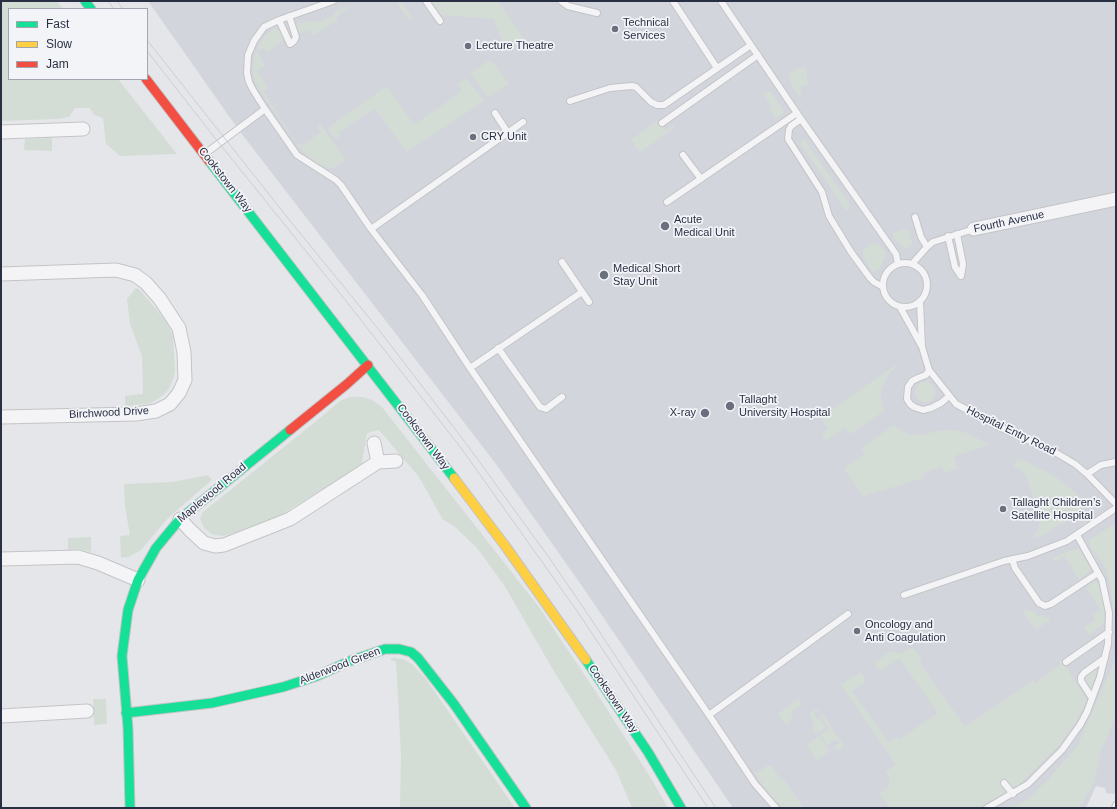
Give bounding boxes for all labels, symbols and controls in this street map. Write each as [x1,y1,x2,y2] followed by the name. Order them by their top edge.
[8,8,148,80] legend
[623,16,669,42] place label: Technical Services
[46,17,69,31] text: Fast
[610,24,620,34] marker: Technical Services
[46,37,72,51] text: Slow
[476,39,554,53] place label: Lecture Theatre
[463,41,473,51] marker: Lecture Theatre
[46,57,69,71] text: Jam
[481,130,527,144] place label: CRY Unit
[468,132,478,142] marker: CRY Unit
[195,145,255,215] street label: Cookstown Way
[972,208,1046,236] street label: Fourth Avenue
[674,213,735,239] place label: Acute Medical Unit
[659,220,671,232] marker: Acute Medical Unit
[613,262,680,288] place label: Medical Short Stay Unit
[598,269,610,281] marker: Medical Short Stay Unit
[739,393,830,419] place label: Tallaght University Hospital
[724,400,736,412] marker: Tallaght University Hospital
[394,401,452,473] street label: Cookstown Way
[69,404,149,422] street label: Birchwood Drive
[964,404,1058,458] street label: Hospital Entry Road
[670,406,696,420] place label: X-ray
[699,407,711,419] marker: X-ray
[175,460,249,526] street label: Maplewood Road
[1011,496,1101,522] place label: Tallaght Children’s Satellite Hospital
[998,504,1008,514] marker: Tallaght Children’s Satellite Hospital
[865,618,946,644] place label: Oncology and Anti Coagulation
[852,626,862,636] marker: Oncology and Anti Coagulation
[298,644,382,688] street label: Alderwood Green
[585,663,641,735] street label: Cookstown Way

